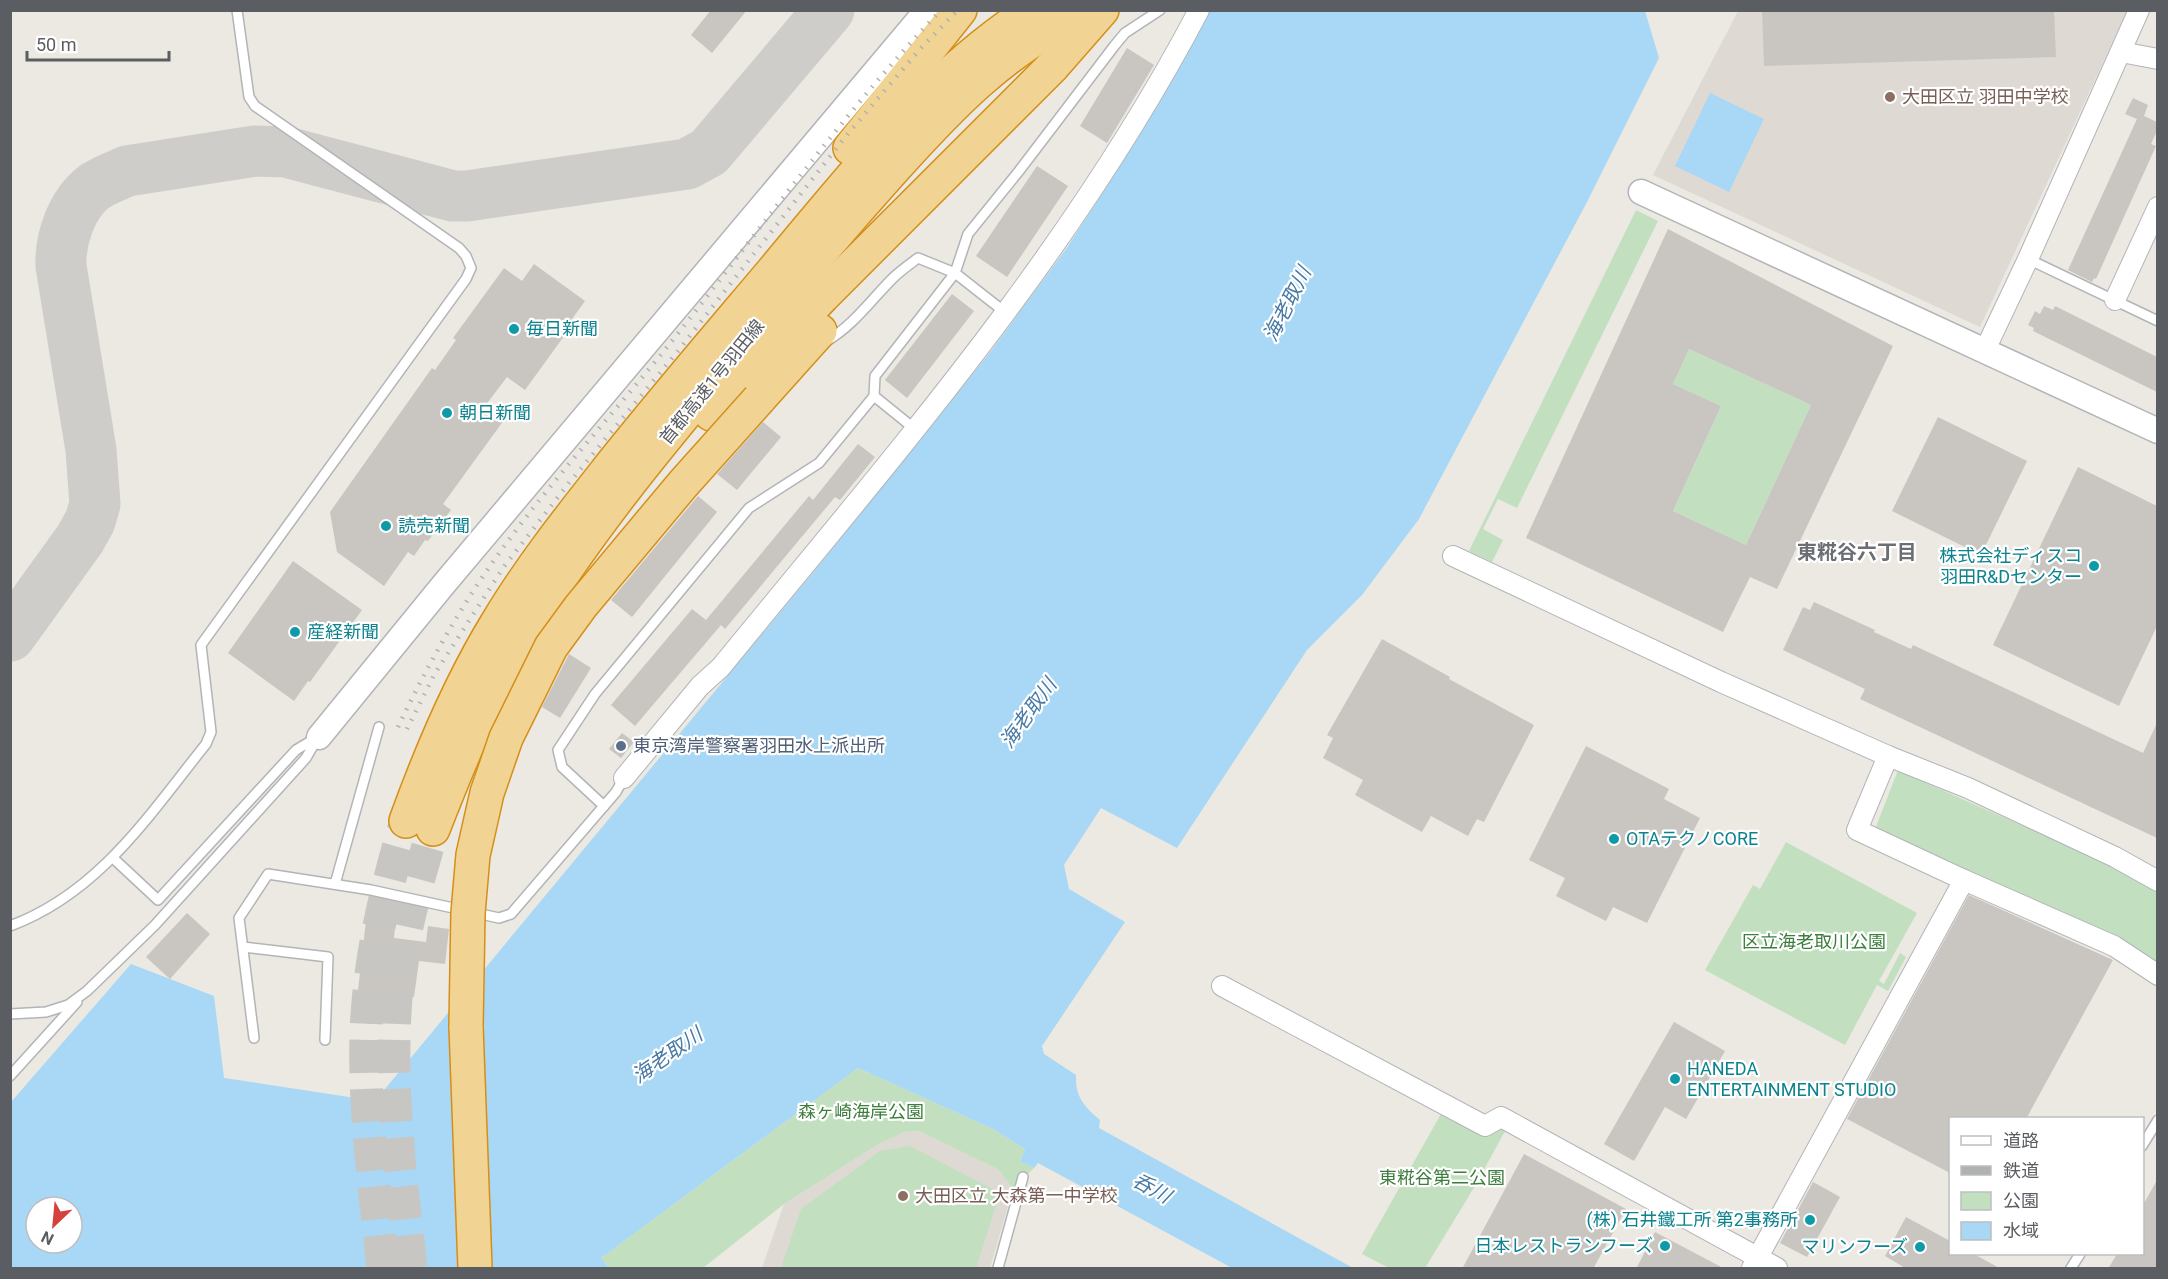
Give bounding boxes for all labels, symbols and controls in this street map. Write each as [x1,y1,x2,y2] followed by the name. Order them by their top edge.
[27,24,170,62] scale bar
[36,34,76,55] text: 50 m
[1902,86,2068,107] place label: 大田区立 羽田中学校
[1883,90,1897,104] marker: 大田区立 羽田中学校
[1258,261,1317,345] water label: 海老取川
[655,315,768,448] street label: 首都高速1号羽田線
[526,318,598,339] place label: 毎日新聞
[507,322,521,336] marker: 毎日新聞
[459,402,531,423] place label: 朝日新聞
[440,406,454,420] marker: 朝日新聞
[398,515,470,536] place label: 読売新聞
[379,519,393,533] marker: 読売新聞
[1797,540,1917,564] district label: 東糀谷六丁目
[1939,545,2082,587] place label: 株式会社ディスコ 羽田R&Dセンター
[2087,559,2101,573] marker: 株式会社ディスコ 羽田R&Dセンター
[307,621,379,642] place label: 産経新聞
[288,625,302,639] marker: 産経新聞
[995,672,1062,752] water label: 海老取川
[633,735,885,756] place label: 東京湾岸警察署羽田水上派出所
[614,739,628,753] marker: 東京湾岸警察署羽田水上派出所
[1626,828,1758,849] place label: OTAテクノCORE
[1607,832,1621,846] marker: OTAテクノCORE
[1742,931,1886,952] park label: 区立海老取川公園
[627,1021,708,1088] water label: 海老取川
[1687,1058,1896,1100] place label: HANEDA ENTERTAINMENT STUDIO
[1668,1072,1682,1086] marker: HANEDA ENTERTAINMENT STUDIO
[798,1101,924,1122] park label: 森ヶ崎海岸公園
[1949,1117,2144,1255] legend
[2003,1130,2039,1151] text: 道路
[2003,1160,2039,1181] text: 鉄道
[1379,1167,1505,1188] park label: 東糀谷第二公園
[1129,1168,1177,1209] water label: 呑川
[915,1185,1117,1206] place label: 大田区立 大森第一中学校
[896,1189,910,1203] marker: 大田区立 大森第一中学校
[2003,1190,2039,1211] text: 公園
[24,1195,84,1255] north arrow
[1587,1209,1798,1231] place label: (株) 石井鐵工所 第2事務所
[1803,1213,1817,1227] marker: (株) 石井鐵工所 第2事務所
[2003,1220,2039,1241] text: 水域
[38,1227,57,1249] text: N
[1474,1235,1653,1256] place label: 日本レストランフーズ
[1801,1236,1908,1257] place label: マリンフーズ
[1658,1239,1672,1253] marker: 日本レストランフーズ
[1913,1240,1927,1254] marker: マリンフーズ

